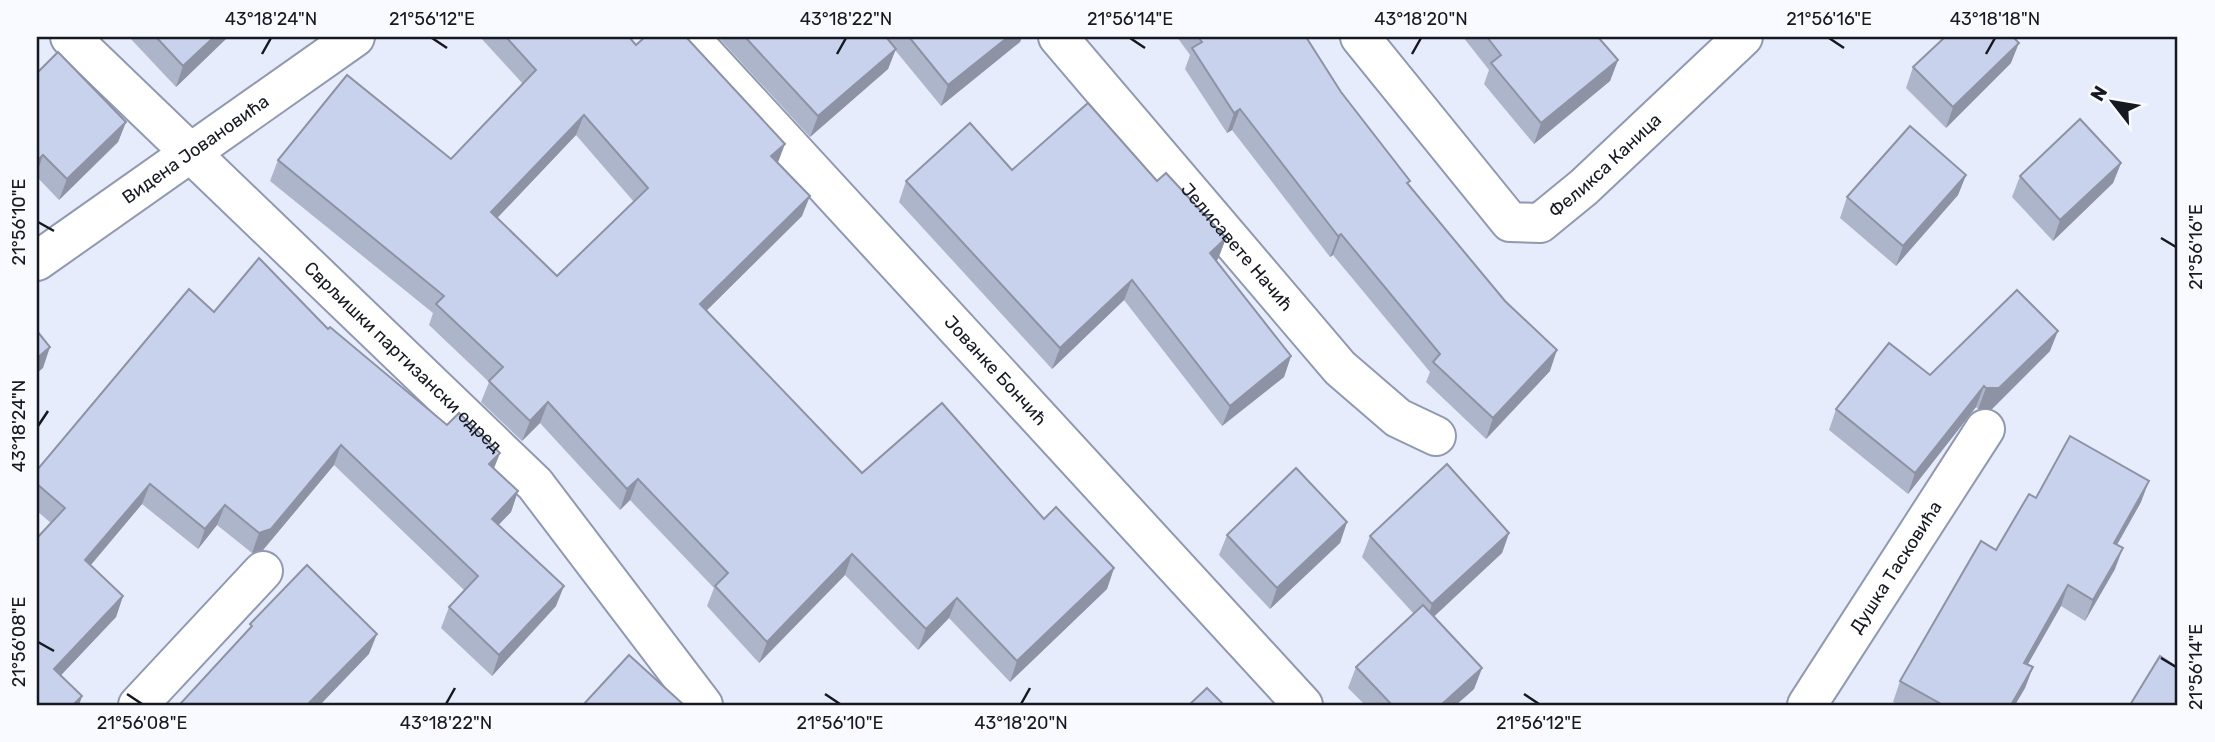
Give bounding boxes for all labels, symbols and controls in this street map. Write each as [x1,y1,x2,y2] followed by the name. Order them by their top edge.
[225,8,317,30] text: 43°18'24"N
[389,8,475,30] text: 21°56'12"E
[800,8,892,30] text: 43°18'22"N
[1087,8,1173,30] text: 21°56'14"E
[1374,8,1468,30] text: 43°18'20"N
[1786,8,1872,30] text: 21°56'16"E
[1950,8,2040,30] text: 43°18'18"N
[2078,66,2148,136] north arrow
[2085,82,2112,105] text: N
[118,90,273,209] street label: Видена Јовановића
[1544,109,1666,222] street label: Феликса Каница
[8,179,30,265] text: 21°56'10"E
[1176,179,1298,316] street label: Јелисавете Начић
[2185,204,2207,290] text: 21°56'16"E
[299,257,507,458] street label: Сврљишки партизански одред
[940,311,1051,430] street label: Јованке Бончић
[8,380,30,472] text: 43°18'24"N
[1845,497,1947,637] street label: Душка Тасковића
[8,597,30,687] text: 21°56'08"E
[2185,624,2207,710] text: 21°56'14"E
[97,712,187,734] text: 21°56'08"E
[400,712,492,734] text: 43°18'22"N
[797,712,883,734] text: 21°56'10"E
[974,712,1068,734] text: 43°18'20"N
[1496,712,1582,734] text: 21°56'12"E

